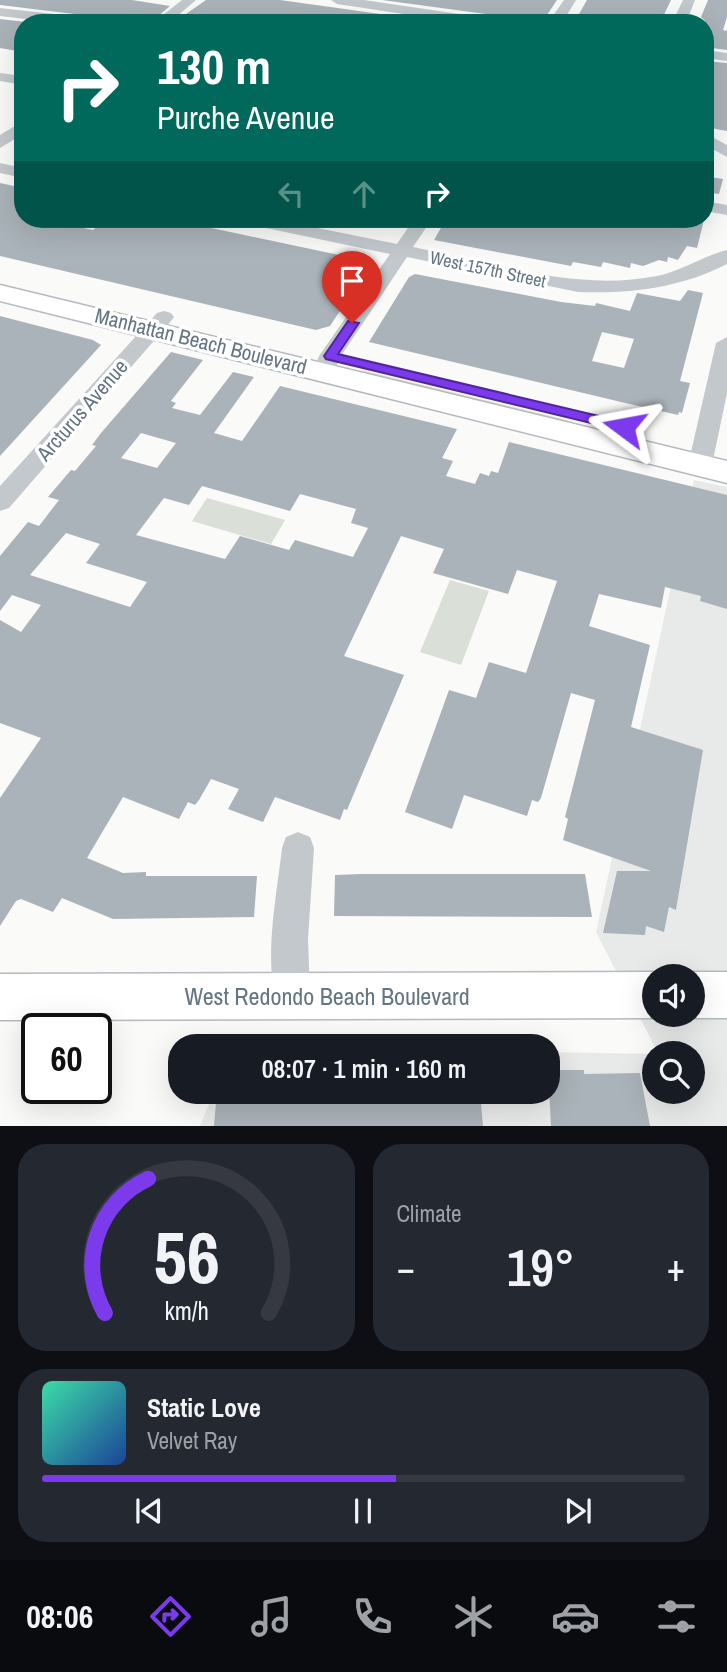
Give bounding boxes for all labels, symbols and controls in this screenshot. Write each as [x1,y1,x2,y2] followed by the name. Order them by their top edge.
[157,33,271,99] text: 130 m
[42,42,133,133] icon: right
[157,96,335,139] text: Purche Avenue
[272,175,310,213] icon: left
[345,175,383,213] icon: ahead
[418,175,456,213] icon: right
[428,245,548,293] street label: West 157th Street
[322,251,382,323] pin
[333,262,371,300] icon: arrive
[92,301,310,381] street label: Manhattan Beach Boulevard
[29,353,134,468] street label: Arcturus Avenue
[587,390,661,464] position arrow
[642,964,705,1104] map controls
[642,964,705,1027] button: sound
[184,980,470,1012] street label: West Redondo Beach Boulevard
[21,1013,112,1104] speed limit sign: 60
[642,1041,705,1104] button: search
[262,1051,466,1086] text: 08:07 · 1 min · 160 m
[397,1198,461,1229] text: Climate
[153,1209,219,1307] text: 56
[507,1232,575,1302] text: 19°
[397,1242,415,1293] text: −
[667,1242,685,1293] text: +
[164,1294,208,1328] text: km/h
[147,1390,261,1425] text: Static Love
[147,1425,237,1456] text: Velvet Ray
[130,1492,168,1530] icon: previous
[344,1492,382,1530] icon: pause
[559,1492,597,1530] icon: next
[146,1592,195,1641] icon: directions
[247,1592,296,1641] icon: music
[348,1592,397,1641] icon: phone
[449,1592,498,1641] icon: climate
[551,1592,600,1641] icon: car
[652,1592,701,1641] icon: filters
[26,1595,93,1638] text: 08:06

